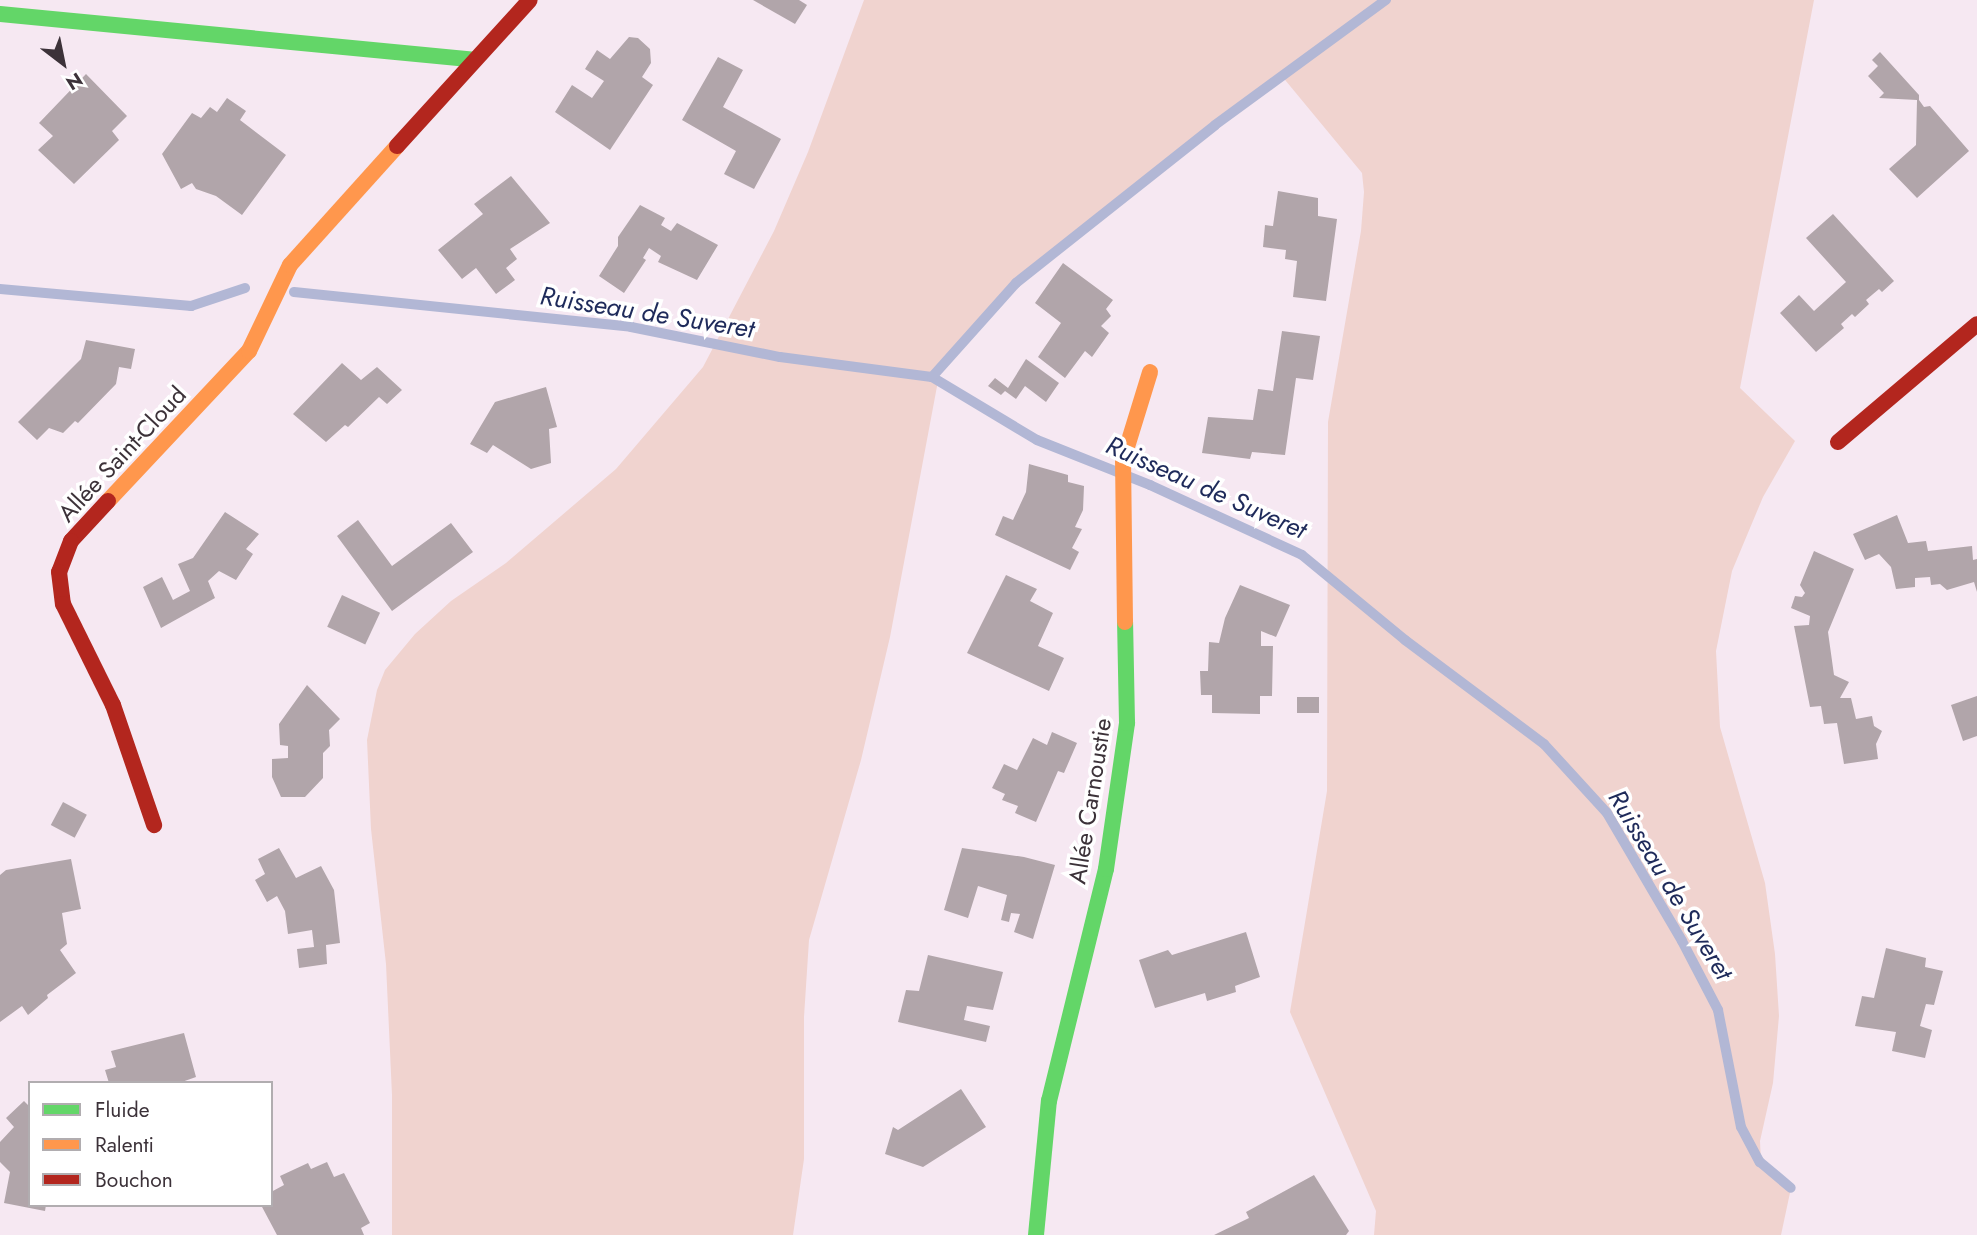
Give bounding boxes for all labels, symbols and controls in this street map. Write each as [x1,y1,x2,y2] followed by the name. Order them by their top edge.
[28,28,98,98] north arrow
[61,66,88,97] text: N
[538,281,756,345] water label: Ruisseau de Suveret
[52,380,192,528] street label: Allée Saint-Cloud
[1101,430,1311,546] water label: Ruisseau de Suveret
[1063,716,1117,886] street label: Allée Carnoustie
[1601,784,1739,986] water label: Ruisseau de Suveret
[28,1081,273,1207] legend
[95,1095,150,1125] text: Fluide
[95,1130,154,1160] text: Ralenti
[95,1165,173,1195] text: Bouchon

